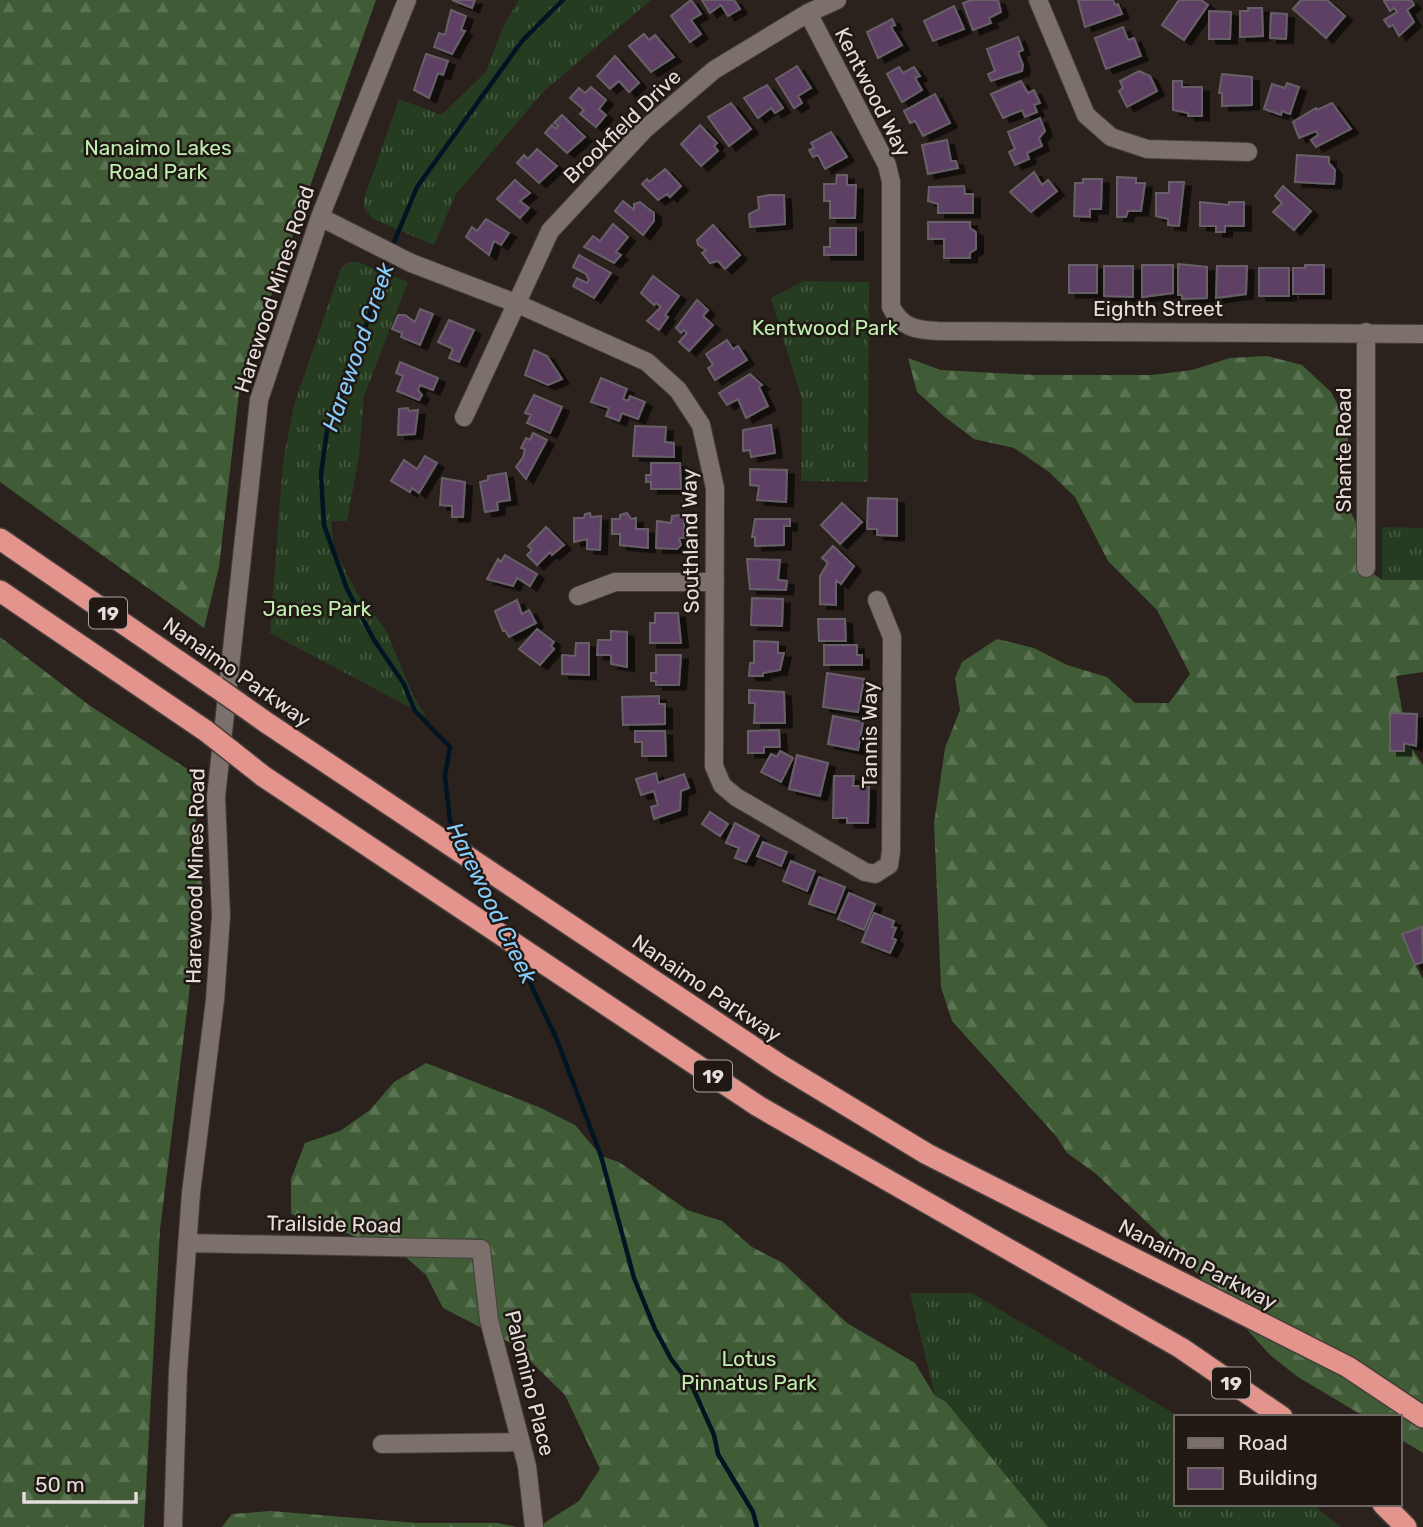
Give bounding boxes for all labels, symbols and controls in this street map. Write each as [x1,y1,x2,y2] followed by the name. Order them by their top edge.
[830,23,917,161] street label: Kentwood Way
[558,64,686,188] street label: Brookfield Drive
[84,135,232,184] park label: Nanaimo Lakes Road Park
[229,182,319,396] street label: Harewood Mines Road
[316,258,400,435] water label: Harewood Creek
[1093,296,1223,321] street label: Eighth Street
[752,315,898,340] park label: Kentwood Park
[1331,388,1356,512] street label: Shante Road
[676,468,704,614] street label: Southland Way
[263,596,372,621] park label: Janes Park
[89,598,127,628] road number: 19
[158,612,316,733] street label: Nanaimo Parkway
[857,681,882,789] street label: Tannis Way
[181,768,209,984] street label: Harewood Mines Road
[441,818,544,989] water label: Harewood Creek
[628,929,787,1047] street label: Nanaimo Parkway
[694,1060,732,1092] road number: 19
[266,1210,402,1238] street label: Trailside Road
[1115,1213,1282,1315] street label: Nanaimo Parkway
[500,1308,560,1458] street label: Palomino Place
[681,1346,817,1395] park label: Lotus Pinnatus Park
[1212,1368,1250,1399] road number: 19
[1174,1415,1402,1506] legend
[1238,1430,1288,1455] text: Road
[24,1460,136,1504] scale bar
[1238,1465,1318,1490] text: Building
[35,1472,85,1497] text: 50 m

